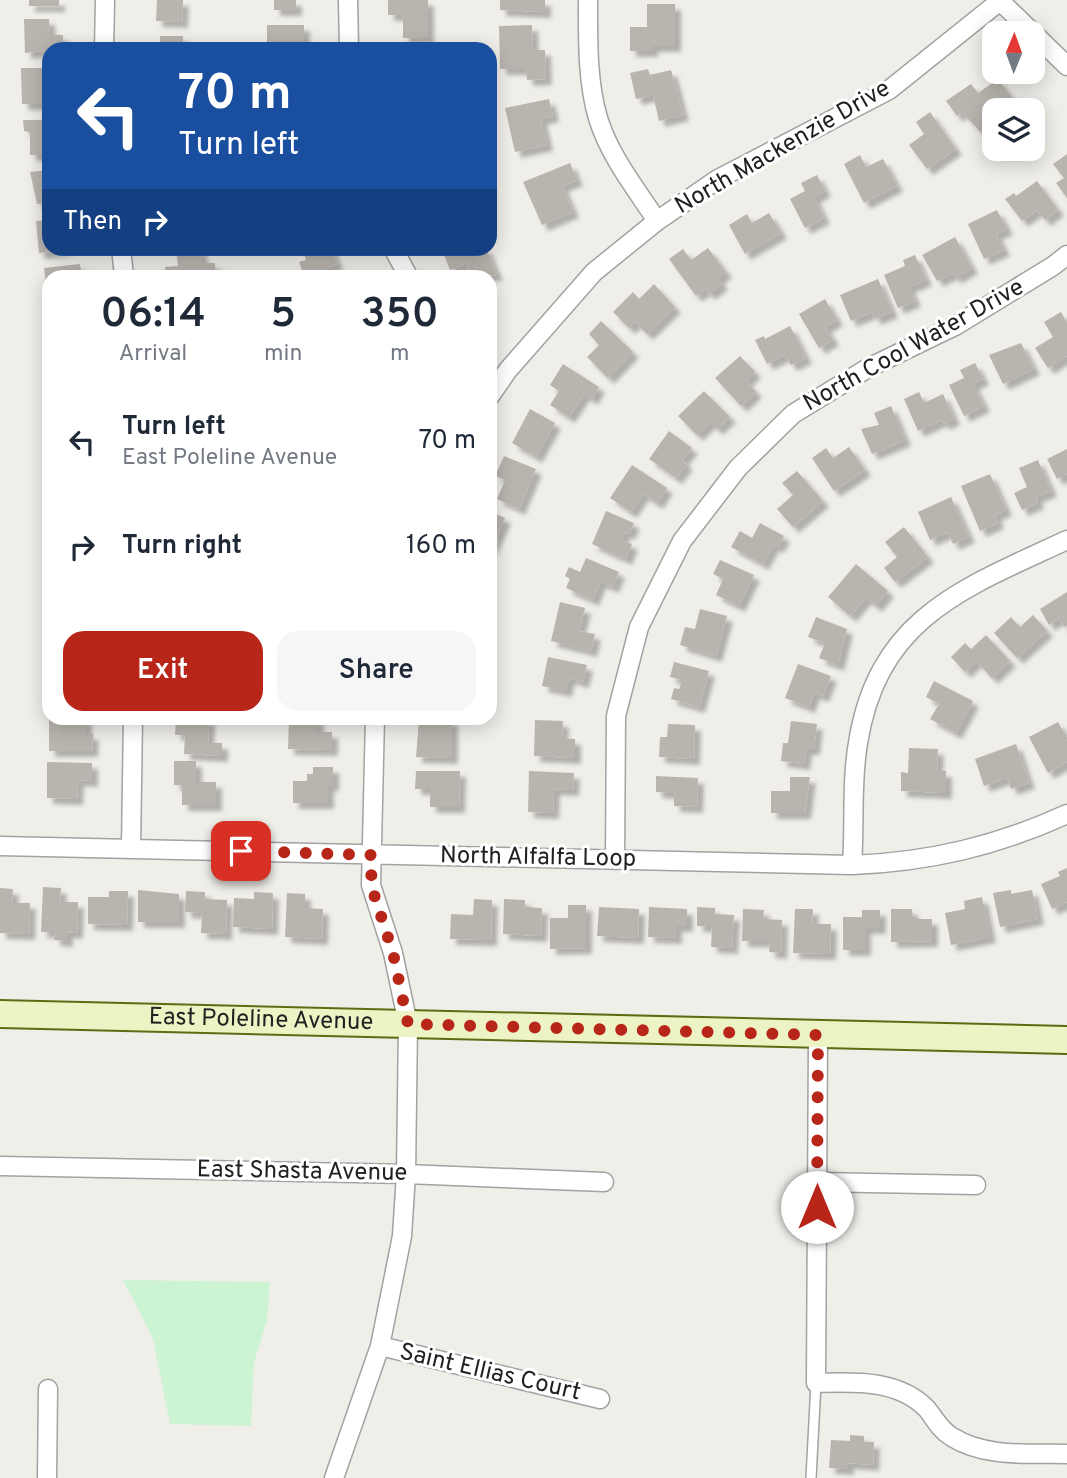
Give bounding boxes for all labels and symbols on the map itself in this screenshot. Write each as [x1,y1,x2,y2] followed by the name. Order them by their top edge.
[982,21,1045,84] north arrow
[670,74,896,222] street label: North Mackenzie Drive
[798,273,1030,419] street label: North Cool Water Drive
[211,821,271,881] pin
[440,841,636,875] street label: North Alfalfa Loop
[148,1003,374,1038] street label: East Poleline Avenue
[196,1155,408,1189] street label: East Shasta Avenue
[780,1170,854,1244] position arrow
[396,1338,584,1408] street label: Saint Ellias Court

